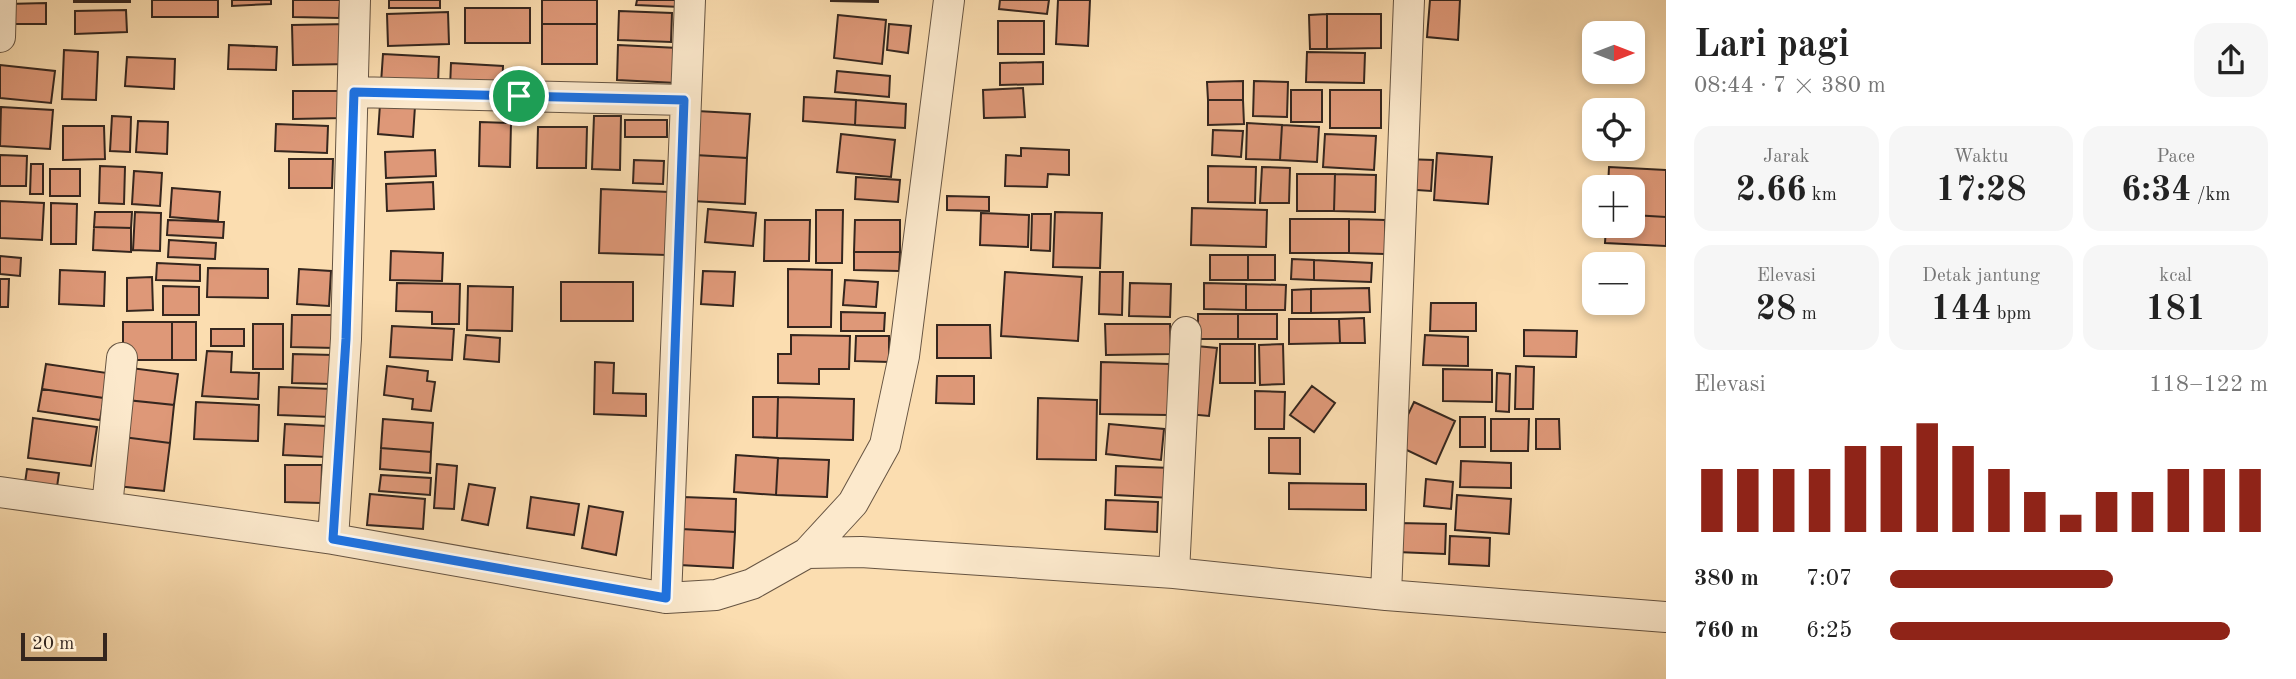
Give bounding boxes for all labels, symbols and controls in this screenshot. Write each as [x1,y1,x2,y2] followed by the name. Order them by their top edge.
[1582,21,1645,84] north arrow
[1582,21,1645,315] map controls
[2194,23,2268,97] button: share
[1694,27,1849,65] text: Lari pagi
[489,66,549,126] pin
[1694,74,1886,97] text: 08:44 · 7 × 380 m
[500,77,538,115] icon: arrive
[1582,98,1645,161] button: locate
[1763,148,1810,167] text: Jarak
[1954,148,2008,167] text: Waktu
[2156,148,2195,167] text: Pace
[1736,173,1807,208] text: 2.66
[1935,173,2027,208] text: 17:28
[2121,173,2192,208] text: 6:34
[1582,175,1645,238] button: +
[1807,186,1837,205] text: km
[2192,186,2230,205] text: /km
[1582,252,1645,315] button: −
[1757,267,1816,286] text: Elevasi
[1922,267,2040,286] text: Detak jantung
[2159,267,2192,286] text: kcal
[1756,292,1796,327] text: 28
[1931,292,1991,327] text: 144
[2145,292,2206,327] text: 181
[1796,305,1817,324] text: m
[1991,305,2031,324] text: bpm
[1694,373,1766,396] text: Elevasi
[2149,373,2268,396] text: 118–122 m
[1694,567,1759,590] text: 380 m
[1806,567,1852,590] text: 7:07
[1694,619,1759,642] text: 760 m
[1806,619,1852,642] text: 6:25
[21,630,107,662] scale bar
[32,635,74,654] text: 20 m

